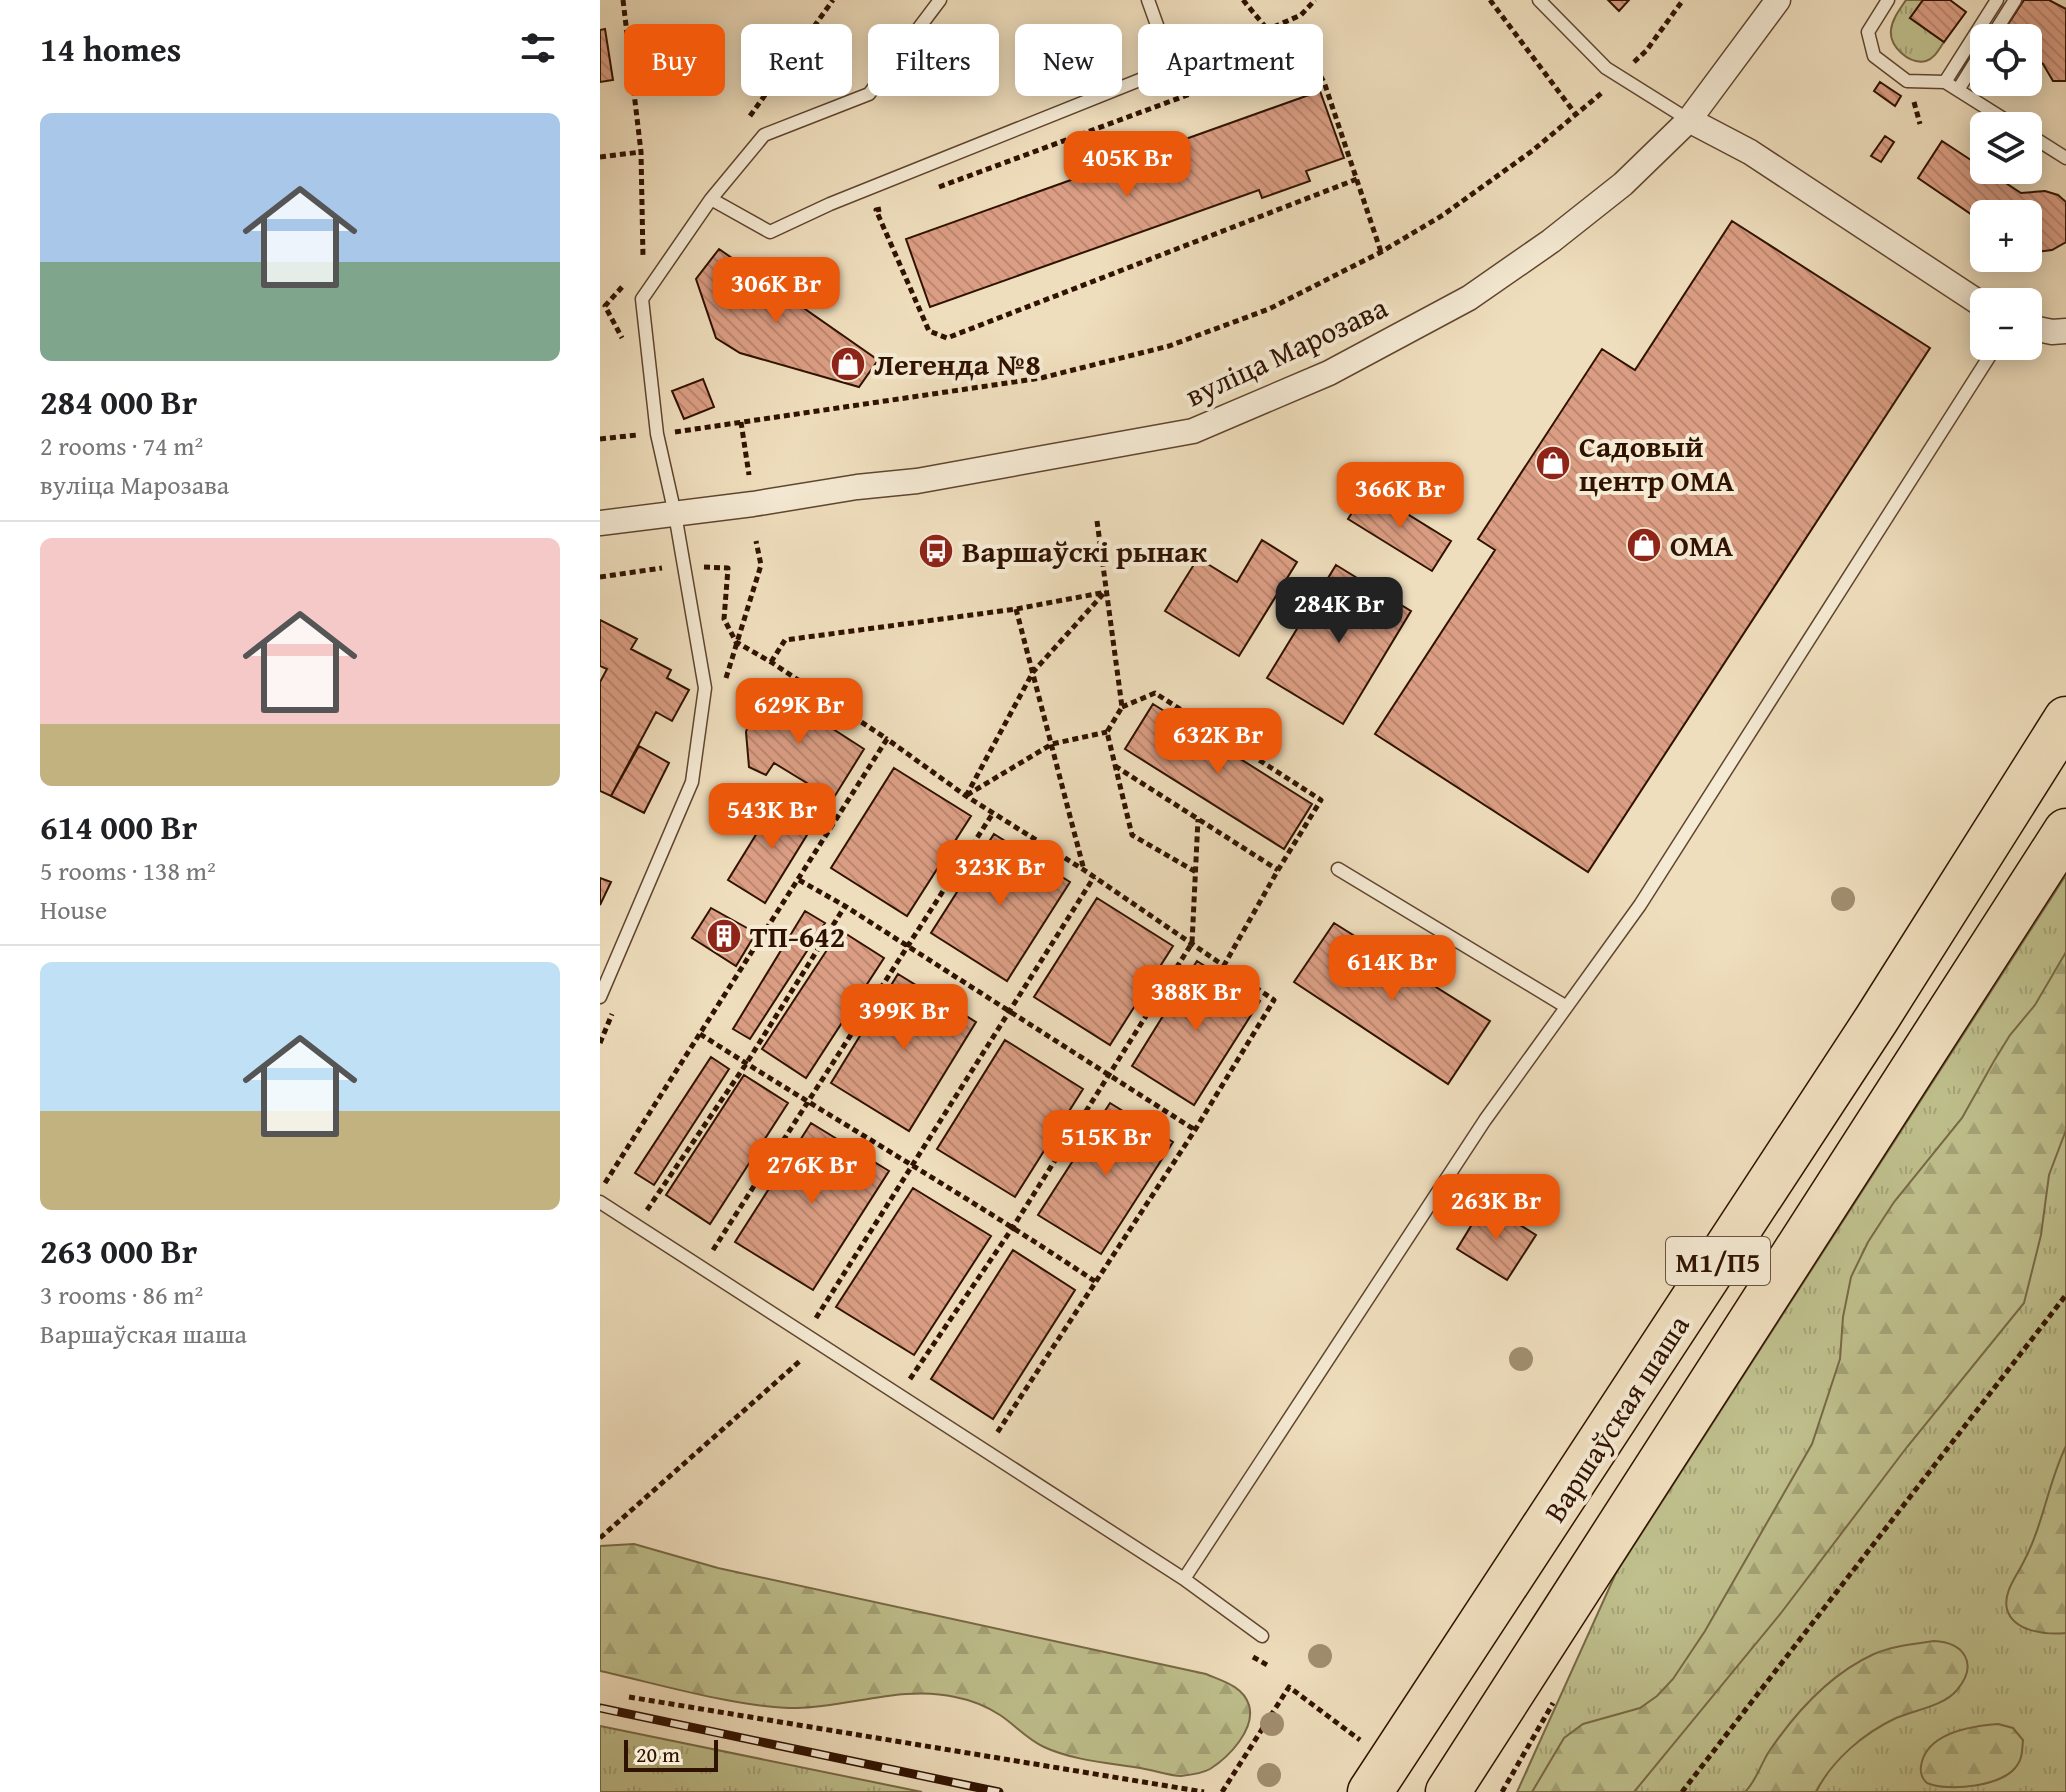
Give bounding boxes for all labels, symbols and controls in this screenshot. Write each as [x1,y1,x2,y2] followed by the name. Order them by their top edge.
[40,24,181,73] text: 14 homes
[624,24,725,96] chip: Buy
[741,24,852,96] chip: Rent
[868,24,999,96] chip: Filters
[1015,24,1122,96] chip: New
[1138,24,1323,96] chip: Apartment
[1970,24,2042,360] map controls
[1970,24,2042,96] button: locate
[516,26,560,70] icon: filters
[1970,112,2042,184] button: layers
[1053,131,1201,199] pin: 405K Br
[1082,137,1172,176] text: 405K Br
[228,165,372,309] icon: home
[1970,200,2042,272] button: +
[702,257,850,325] pin: 306K Br
[731,263,821,302] text: 306K Br
[1178,285,1395,417] street label: вуліца Марозава
[1970,288,2042,360] button: −
[874,342,1041,386] place label: Легенда №8
[829,345,867,383] shop icon: Легенда №8
[40,377,197,426] text: 284 000 Br
[1579,424,1734,502] place label: Садовый центр ОМА
[40,426,203,465] text: 2 rooms · 74 m²
[1534,444,1572,482] shop icon: Садовый центр ОМА
[1326,462,1474,530] pin: 366K Br
[40,465,229,504] text: вуліца Марозава
[1355,468,1445,507] text: 366K Br
[1670,523,1733,567] place label: ОМА
[1625,526,1663,564] shop icon: ОМА
[962,529,1208,573] place label: Варшаўскі рынак
[917,532,955,570] bus stop icon: Варшаўскі рынак
[1265,577,1413,645] pin: 284K Br
[1294,583,1384,622] text: 284K Br
[228,590,372,734] icon: home
[725,678,873,746] pin: 629K Br
[754,684,844,723] text: 629K Br
[1144,708,1292,776] pin: 632K Br
[1173,714,1263,753] text: 632K Br
[698,783,846,851] pin: 543K Br
[727,789,817,828] text: 543K Br
[40,802,197,851] text: 614 000 Br
[926,840,1074,908] pin: 323K Br
[955,846,1045,885] text: 323K Br
[40,851,216,890] text: 5 rooms · 138 m²
[40,890,107,929] text: House
[750,914,845,958] place label: ТП-642
[705,917,743,955] building icon: ТП-642
[1318,935,1466,1003] pin: 614K Br
[1347,941,1437,980] text: 614K Br
[1122,965,1270,1033] pin: 388K Br
[1151,971,1241,1010] text: 388K Br
[830,984,978,1052] pin: 399K Br
[859,990,949,1029] text: 399K Br
[228,1014,372,1158] icon: home
[1032,1110,1180,1178] pin: 515K Br
[1061,1116,1151,1155] text: 515K Br
[738,1138,886,1206] pin: 276K Br
[767,1144,857,1183] text: 276K Br
[1422,1174,1570,1242] pin: 263K Br
[1451,1180,1541,1219] text: 263K Br
[40,1226,197,1275] text: 263 000 Br
[1666,1237,1770,1285] road number: М1/П5
[40,1275,203,1314] text: 3 rooms · 86 m²
[1533,1305,1700,1530] street label: Варшаўская шаша
[40,1314,247,1353] text: Варшаўская шаша
[624,1736,718,1772] scale bar
[636,1738,680,1770] text: 20 m

